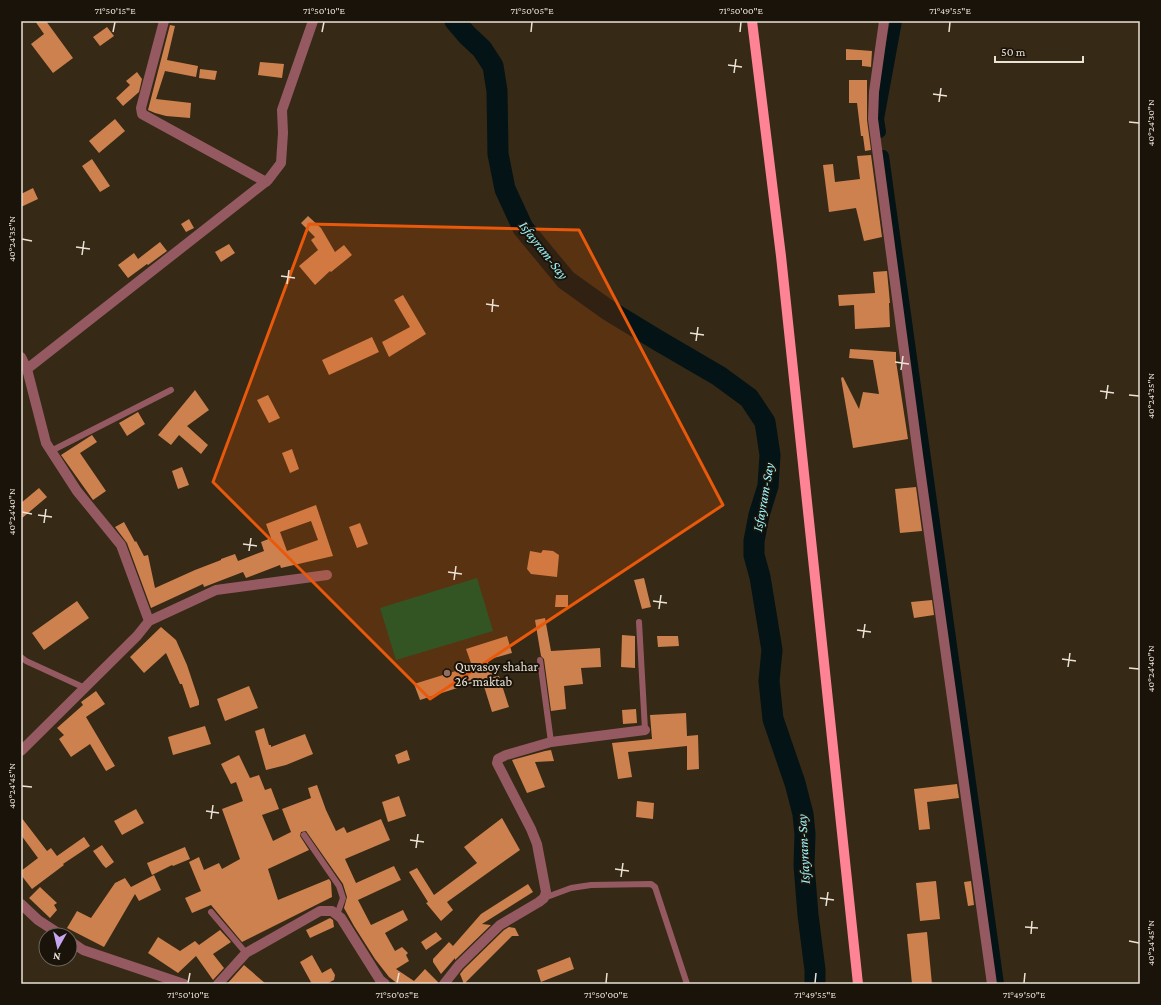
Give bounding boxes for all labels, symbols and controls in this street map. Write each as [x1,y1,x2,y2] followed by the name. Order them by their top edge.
[94,5,136,16] text: 71°50'15"E
[303,5,346,16] text: 71°50'10"E
[510,5,554,16] text: 71°50'05"E
[719,5,764,16] text: 71°50'00"E
[929,5,971,16] text: 71°49'55"E
[995,38,1083,64] scale bar
[1001,45,1026,59] text: 50 m
[1145,99,1156,146] text: 40°24'30"N
[6,216,17,262] text: 40°24'35"N
[516,217,572,283] water label: Isfayram-Say
[1145,373,1156,419] text: 40°24'35"N
[749,461,777,533] water label: Isfayram-Say
[6,488,17,536] text: 40°24'40"N
[1145,645,1156,693] text: 40°24'40"N
[455,659,539,689] place label: Quvasoy shahar 26-maktab
[442,668,452,678] marker: Quvasoy shahar 26-maktab
[6,763,17,809] text: 40°24'45"N
[793,813,813,884] water label: Isfayram-Say
[1145,920,1156,966] text: 40°24'45"N
[38,927,78,967] north arrow
[52,950,61,963] text: N
[167,989,210,1000] text: 71°50'10"E
[375,989,419,1000] text: 71°50'05"E
[584,989,629,1000] text: 71°50'00"E
[794,989,836,1000] text: 71°49'55"E
[1003,989,1046,1000] text: 71°49'50"E

